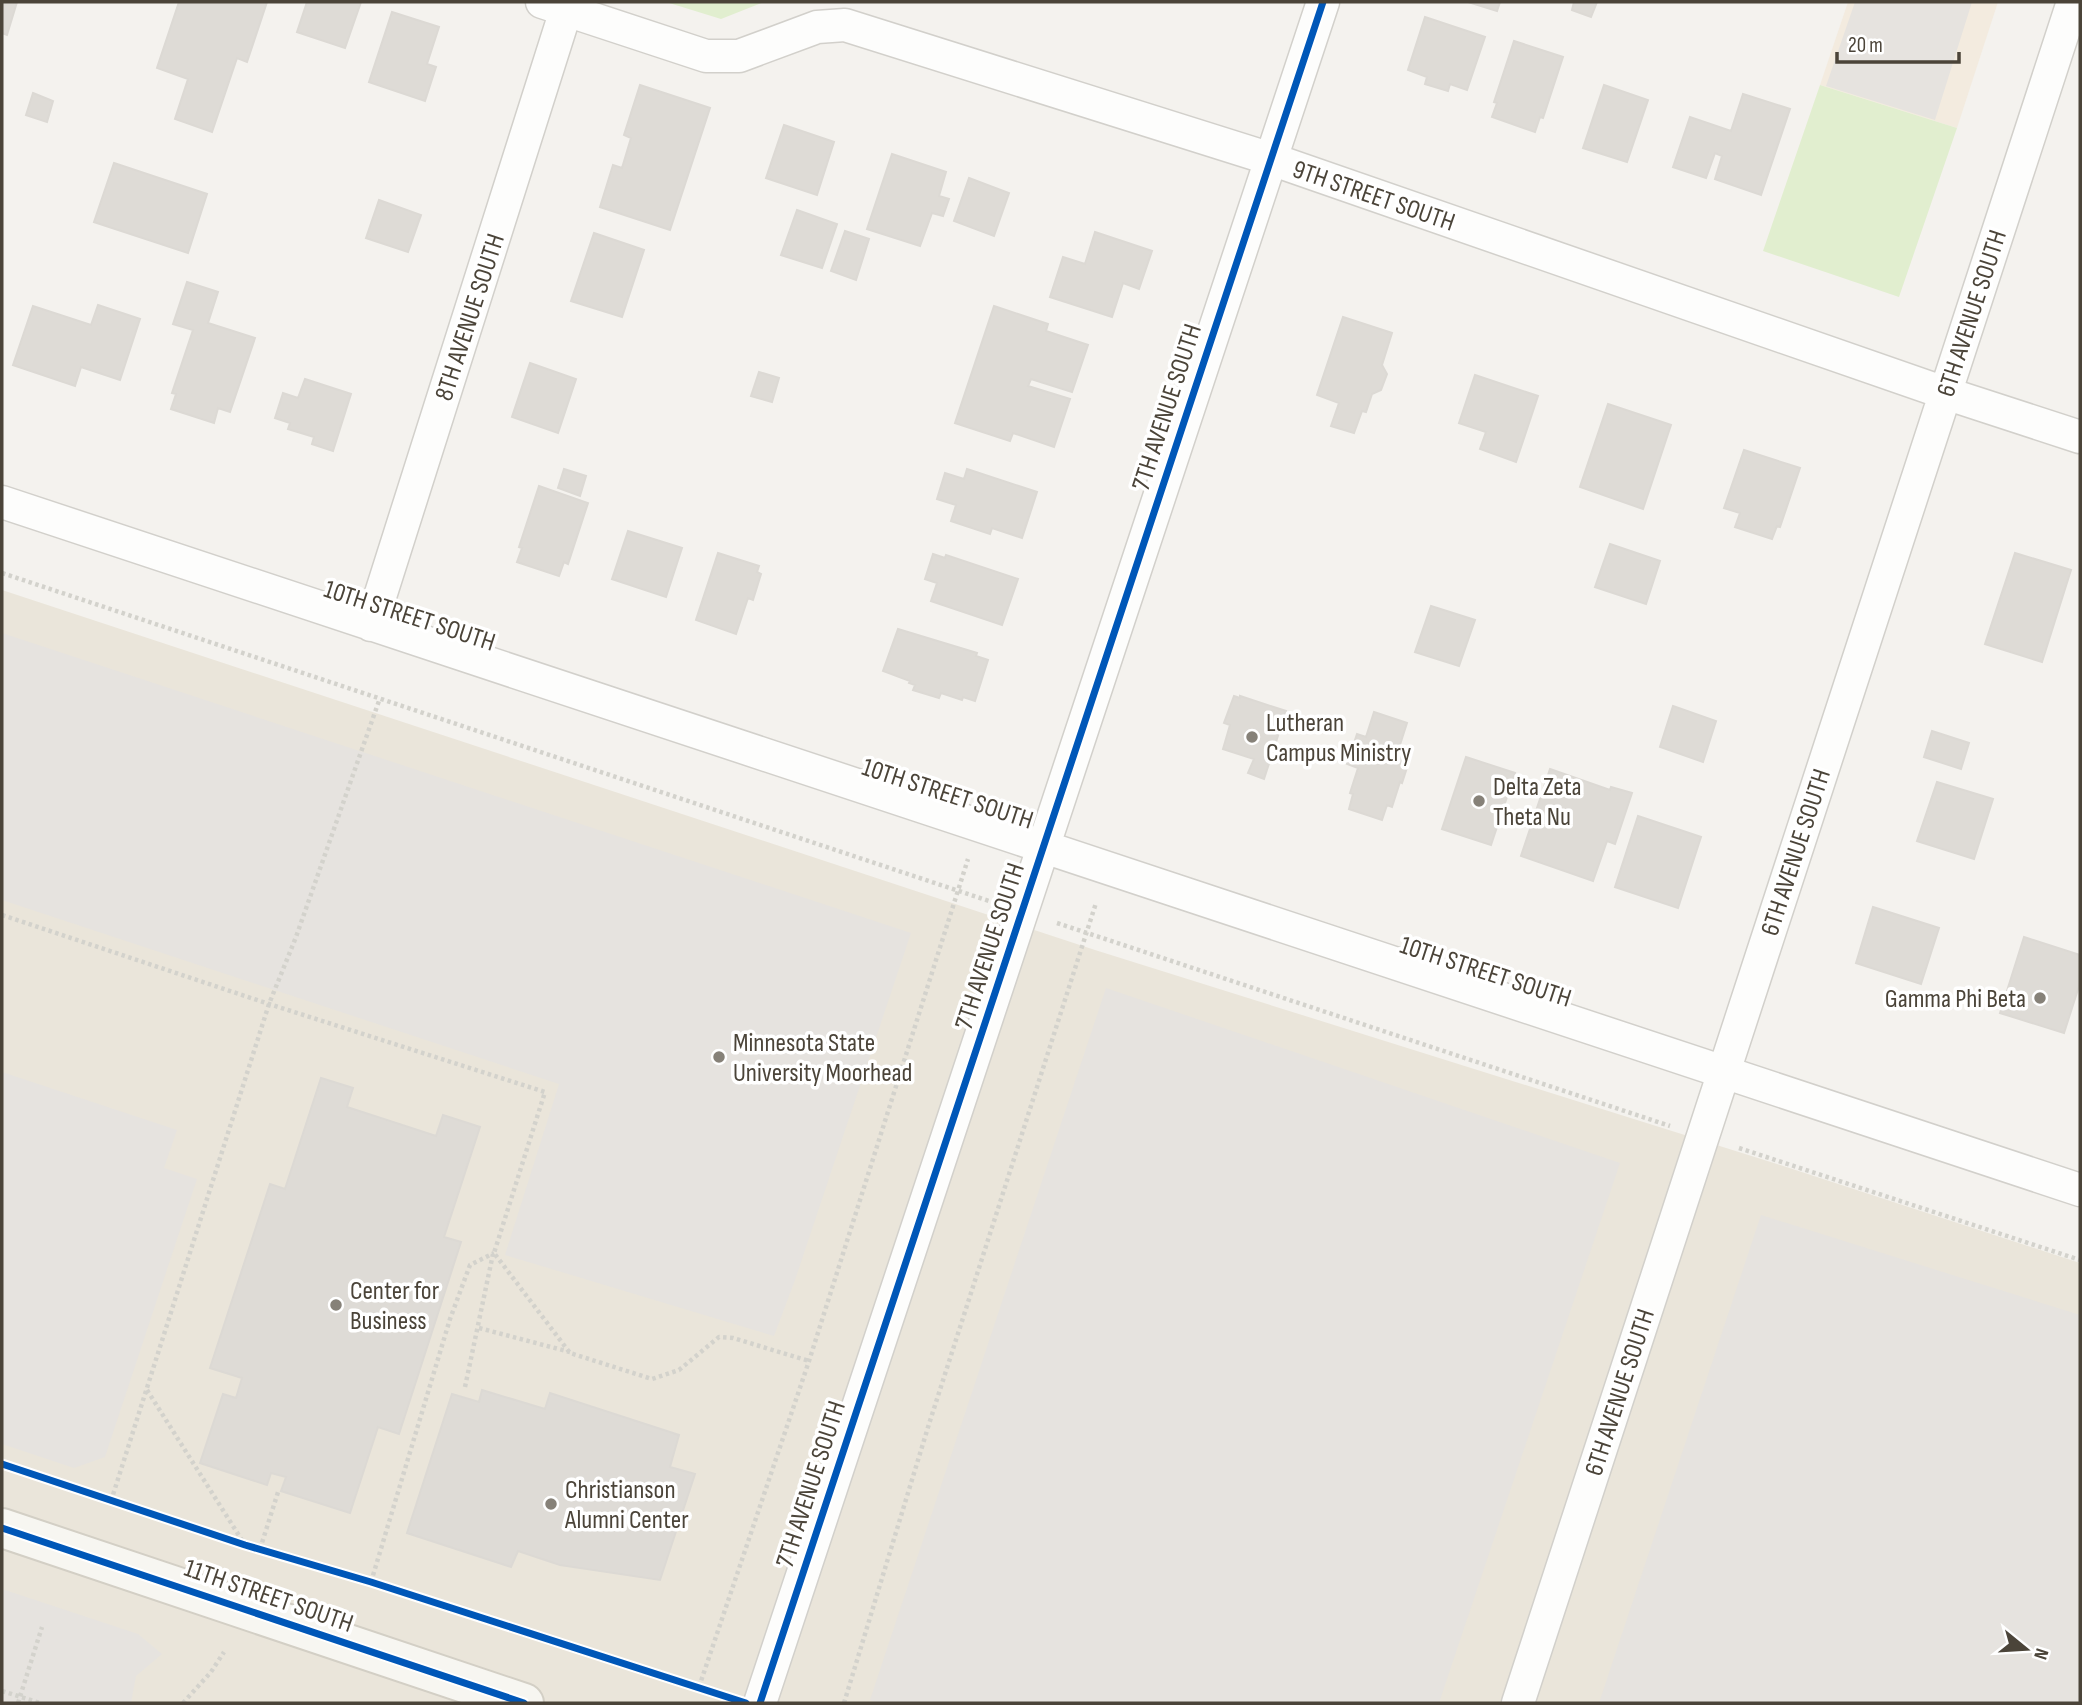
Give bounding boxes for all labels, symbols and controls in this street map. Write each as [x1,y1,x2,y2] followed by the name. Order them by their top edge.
[1837,21,1960,65] scale bar
[1848,33,1883,58] text: 20 m
[1288,154,1459,239] street label: 9TH STREET SOUTH
[1931,226,2014,401] street label: 6TH AVENUE SOUTH
[429,230,512,405] street label: 8TH AVENUE SOUTH
[1126,320,1209,495] street label: 7TH AVENUE SOUTH
[320,574,499,659] street label: 10TH STREET SOUTH
[1266,708,1411,769] place label: Lutheran Campus Ministry
[1244,729,1260,745] marker: Lutheran Campus Ministry
[858,752,1037,837] street label: 10TH STREET SOUTH
[1755,765,1838,940] street label: 6TH AVENUE SOUTH
[1493,772,1581,833] place label: Delta Zeta Theta Nu
[1471,793,1487,809] marker: Delta Zeta Theta Nu
[949,859,1032,1034] street label: 7TH AVENUE SOUTH
[1396,930,1575,1015] street label: 10TH STREET SOUTH
[1885,984,2026,1015] place label: Gamma Phi Beta
[2032,990,2048,1006] marker: Gamma Phi Beta
[733,1028,912,1089] place label: Minnesota State University Moorhead
[711,1049,727,1065] marker: Minnesota State University Moorhead
[350,1276,440,1337] place label: Center for Business
[328,1297,344,1313] marker: Center for Business
[1579,1305,1662,1480] street label: 6TH AVENUE SOUTH
[770,1397,853,1572] street label: 7TH AVENUE SOUTH
[564,1475,689,1536] place label: Christianson Alumni Center
[543,1496,559,1512] marker: Christianson Alumni Center
[180,1553,357,1640] street label: 11TH STREET SOUTH
[1991,1614,2061,1684] north arrow
[2028,1645,2053,1662] text: N

